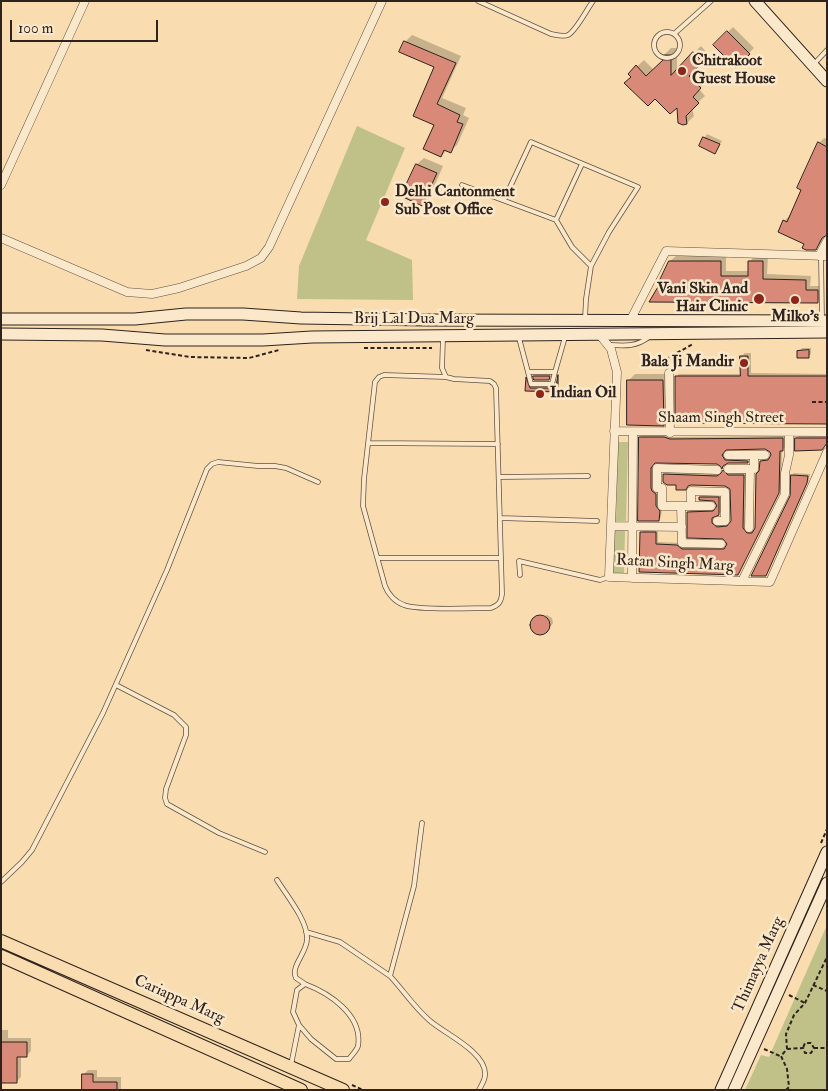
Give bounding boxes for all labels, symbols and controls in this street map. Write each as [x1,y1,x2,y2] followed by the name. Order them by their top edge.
[12,10,160,42] scale bar
[18,19,53,38] text: 100 m
[692,52,776,90] place label: Chitrakoot Guest House
[676,65,688,77] marker: Chitrakoot Guest House
[395,183,515,221] place label: Delhi Cantonment Sub Post Office
[379,196,391,208] marker: Delhi Cantonment Sub Post Office
[657,280,748,318] place label: Vani Skin And Hair Clinic
[752,292,766,306] marker: Vani Skin And Hair Clinic
[789,294,801,306] marker: Milko's
[771,308,819,328] place label: Milko's
[354,310,474,330] street label: Brij Lal Dua Marg
[641,353,734,373] place label: Bala Ji Mandir
[738,357,750,369] marker: Bala Ji Mandir
[550,384,616,404] place label: Indian Oil
[534,388,546,400] marker: Indian Oil
[658,409,784,429] street label: Shaam Singh Street
[616,551,734,577] street label: Ratan Singh Marg
[729,914,789,1016] street label: Thimayya Marg
[131,972,227,1028] street label: Cariappa Marg

